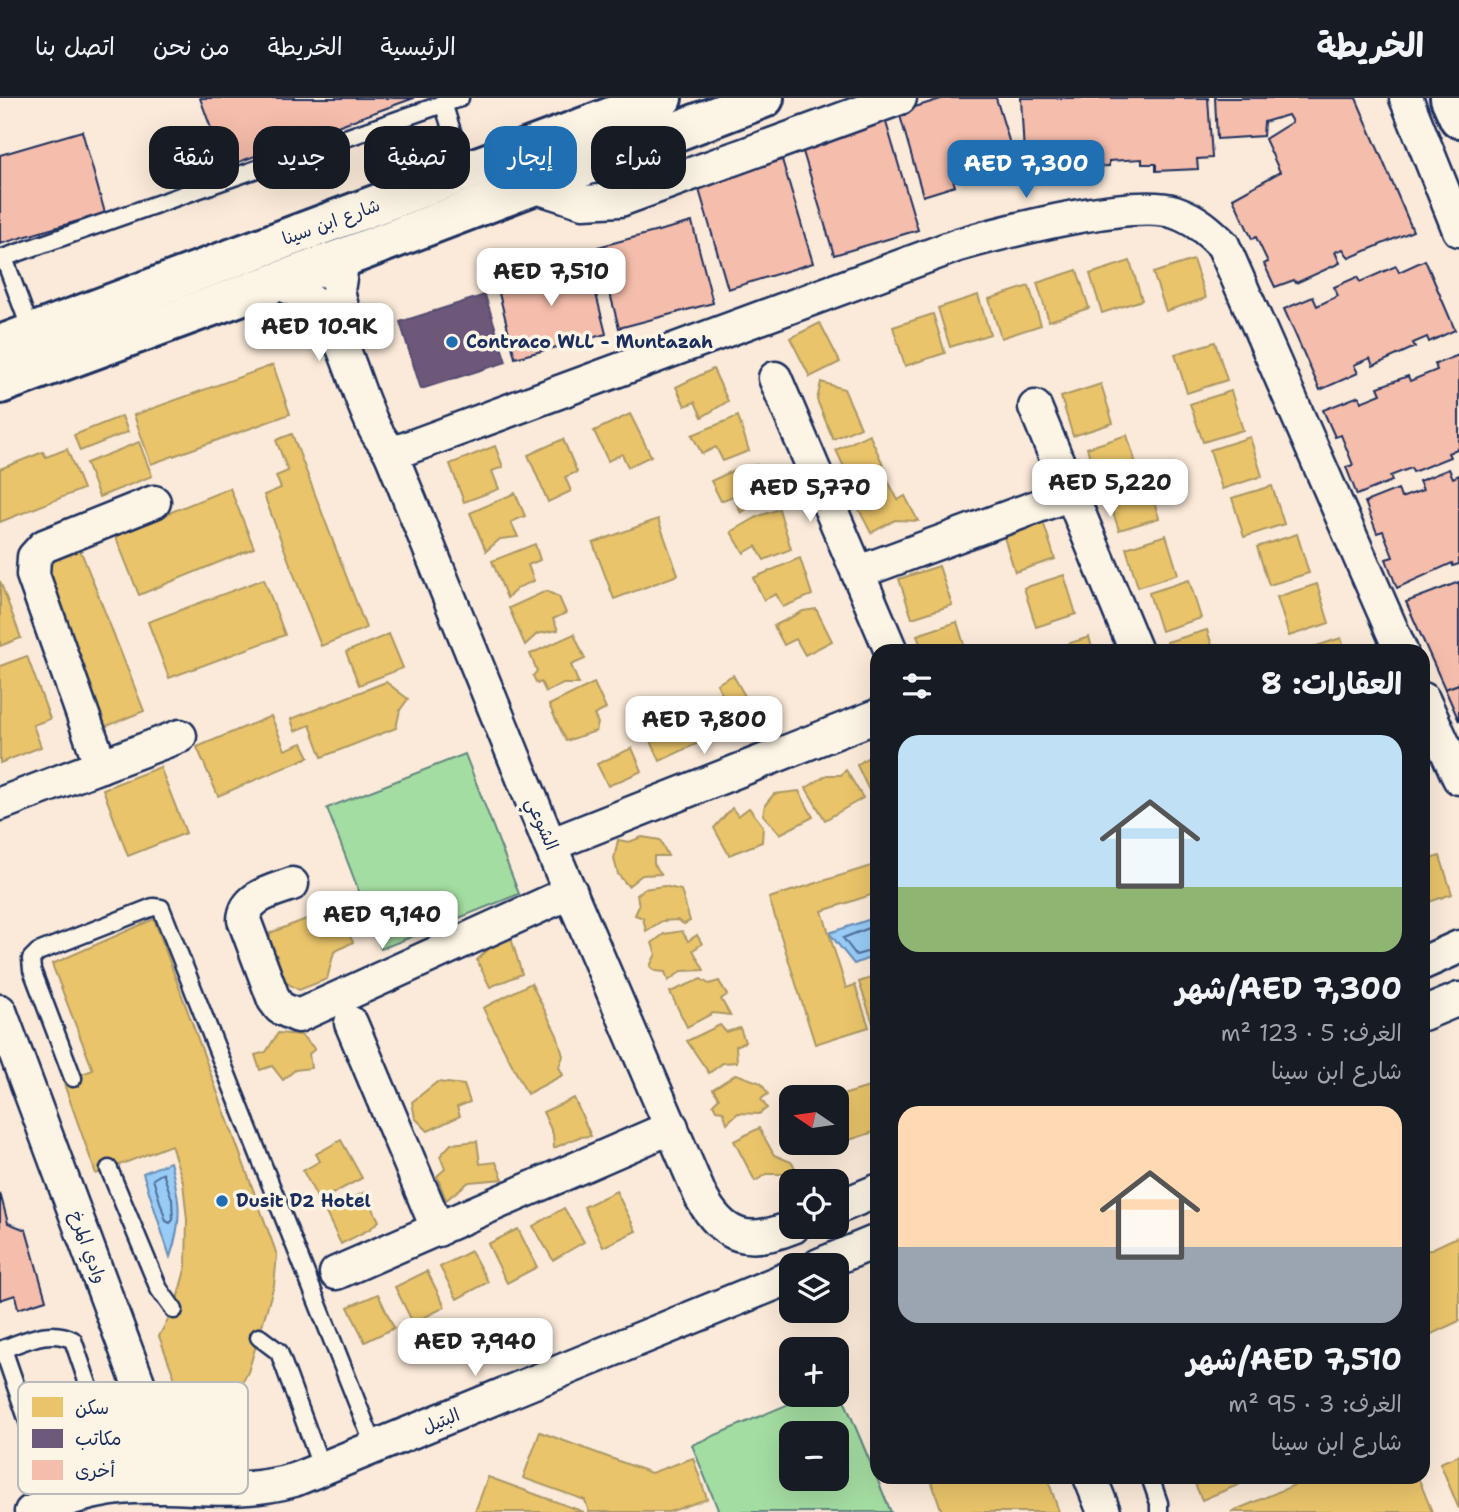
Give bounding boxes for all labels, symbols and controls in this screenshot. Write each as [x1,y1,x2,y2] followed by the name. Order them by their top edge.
[1317,23,1424,68] text: الخريطة
[35,31,115,63] text: اتصل بنا
[153,31,230,63] text: من نحن
[268,31,343,63] text: الخريطة
[381,31,456,63] text: الرئيسية
[149,126,239,189] chip: شقة
[253,126,350,189] chip: جديد
[364,126,470,189] chip: تصفية
[484,126,577,189] chip: إيجار
[591,126,686,189] chip: شراء
[946,140,1106,200] pin: AED 7,300
[963,148,1089,178] text: AED 7,300
[279,193,383,251] street label: شارع ابن سينا
[471,248,631,308] pin: AED 7,510
[493,256,609,286] text: AED 7,510
[239,303,399,363] pin: AED 10.9K
[261,311,377,341] text: AED 10.9K
[466,330,713,354] place label: Contraco WLL - Muntazah
[444,334,460,350] marker: Contraco WLL - Muntazah
[1030,460,1190,519] pin: AED 5,220
[730,464,890,524] pin: AED 5,770
[1048,467,1172,497] text: AED 5,220
[749,472,871,502] text: AED 5,770
[1261,663,1402,704] text: العقارات: 8
[898,667,936,705] icon: filters
[624,696,784,756] pin: AED 7,800
[641,704,767,734] text: AED 7,800
[1087,781,1213,907] icon: home
[517,794,564,856] street label: الشوعي
[302,892,462,951] pin: AED 9,140
[323,899,441,929] text: AED 9,140
[1176,968,1402,1009] text: AED 7,300/شهر
[1221,1018,1402,1048] text: الغرف: 5 · 123 m²
[1271,1056,1402,1086] text: شارع ابن سينا
[779,1085,849,1155] north arrow
[779,1085,849,1491] map controls
[1087,1152,1213,1278] icon: home
[779,1169,849,1239] button: locate
[236,1189,371,1213] place label: Dusit D2 Hotel
[214,1193,230,1209] marker: Dusit D2 Hotel
[63,1207,112,1287] street label: وادي المرخ
[779,1253,849,1323] button: layers
[395,1318,555,1378] pin: AED 7,940
[414,1326,536,1356] text: AED 7,940
[779,1337,849,1407] button: +
[1187,1339,1402,1380] text: AED 7,510/شهر
[18,1382,248,1494] legend
[1228,1389,1402,1419] text: الغرف: 3 · 95 m²
[75,1395,109,1420] text: سكن
[419,1403,463,1439] street label: البتيل
[779,1421,849,1491] button: −
[75,1426,122,1451] text: مكاتب
[1271,1427,1402,1457] text: شارع ابن سينا
[75,1458,115,1483] text: أخرى

